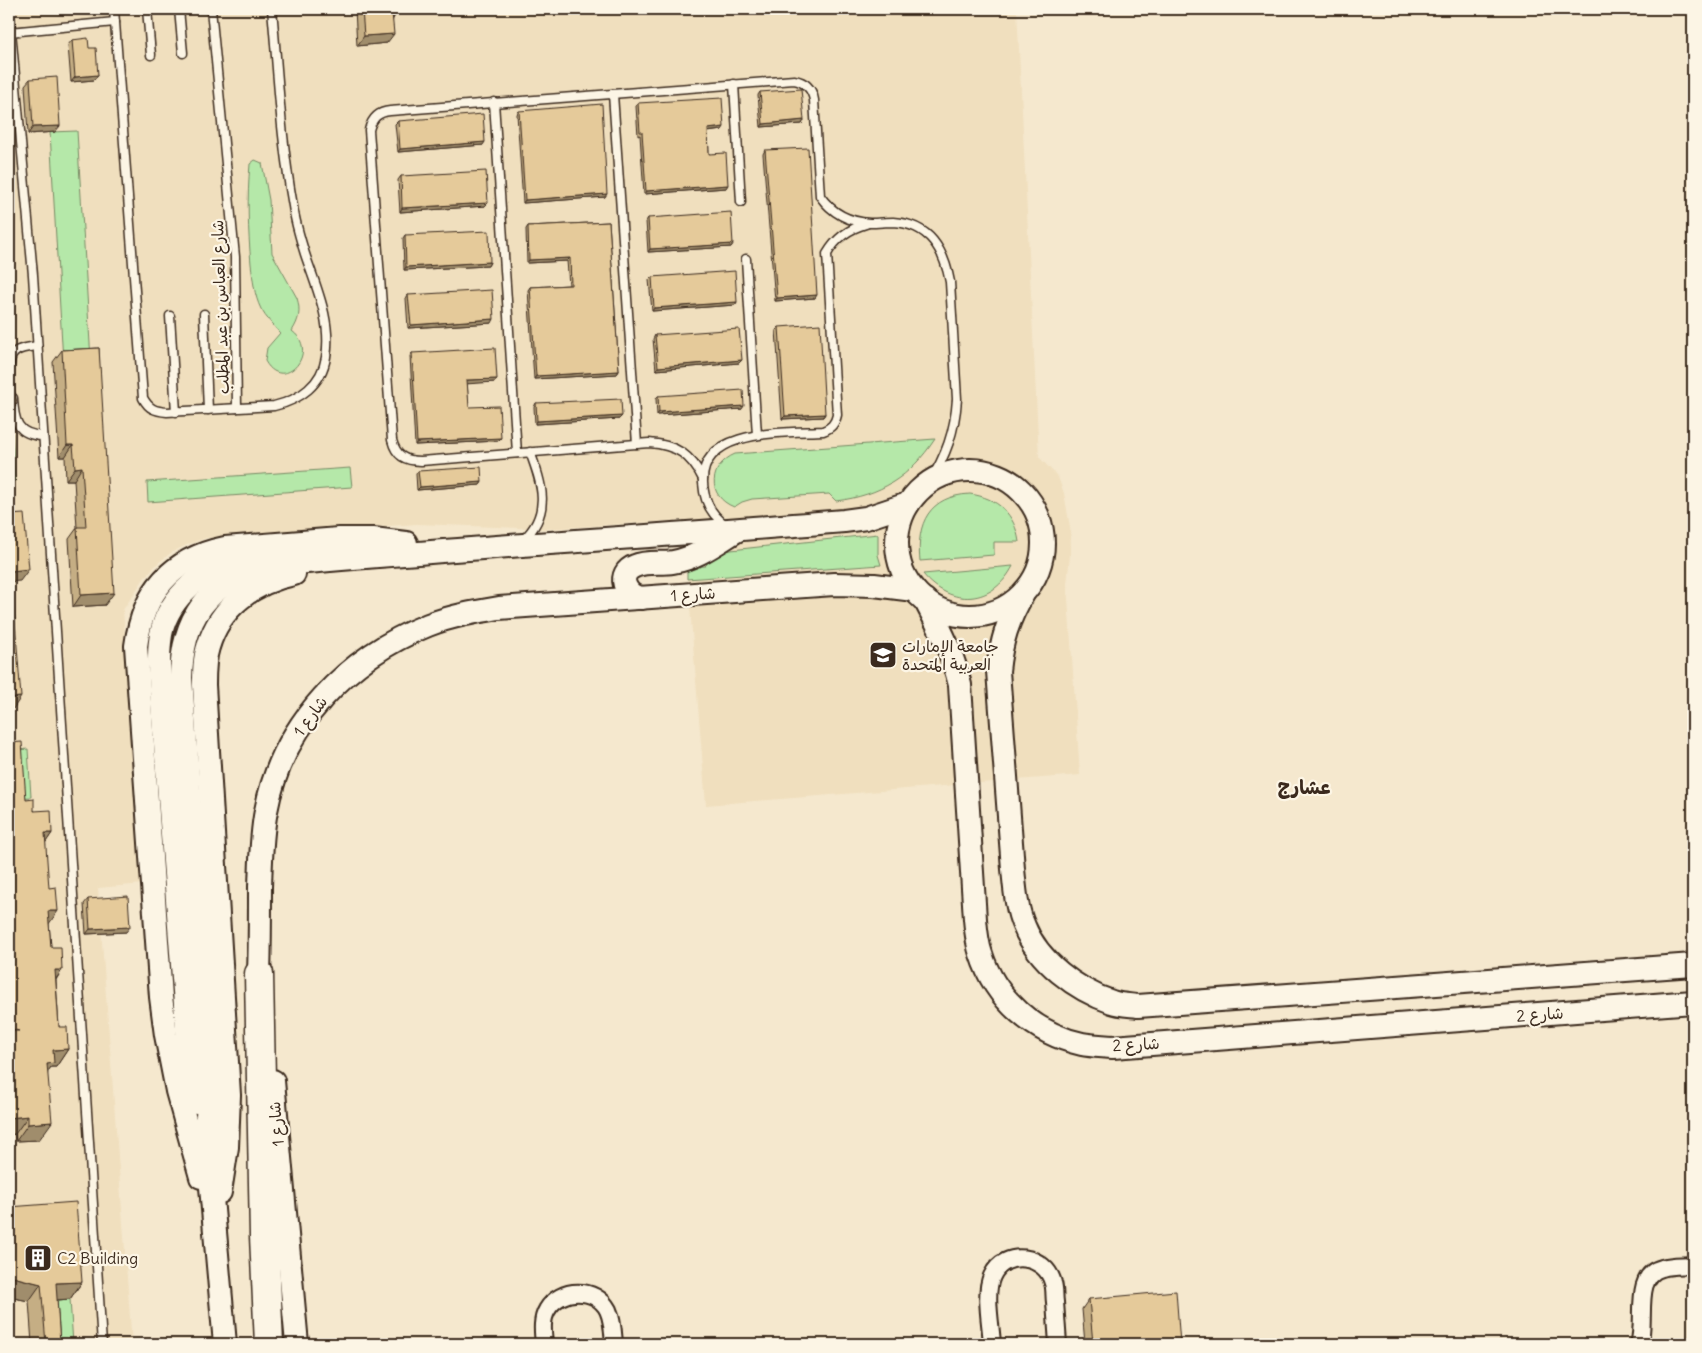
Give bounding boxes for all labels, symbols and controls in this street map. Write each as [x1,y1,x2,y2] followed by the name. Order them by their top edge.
[207,219,235,394] street label: شارع العباس بن عبد المطلب
[670,582,716,608] street label: شارع 1
[902,636,999,674] place label: جامعة الإمارات العربية المتحدة
[868,640,898,670] school or university icon: جامعة الإمارات العربية المتحدة
[289,692,333,741] street label: شارع 1
[1278,775,1330,799] district label: عشارج
[1516,1002,1564,1028] street label: شارع 2
[1112,1033,1160,1057] street label: شارع 2
[264,1101,290,1147] street label: شارع 1
[23,1243,53,1273] building icon: C2 Building
[57,1248,138,1268] place label: C2 Building

